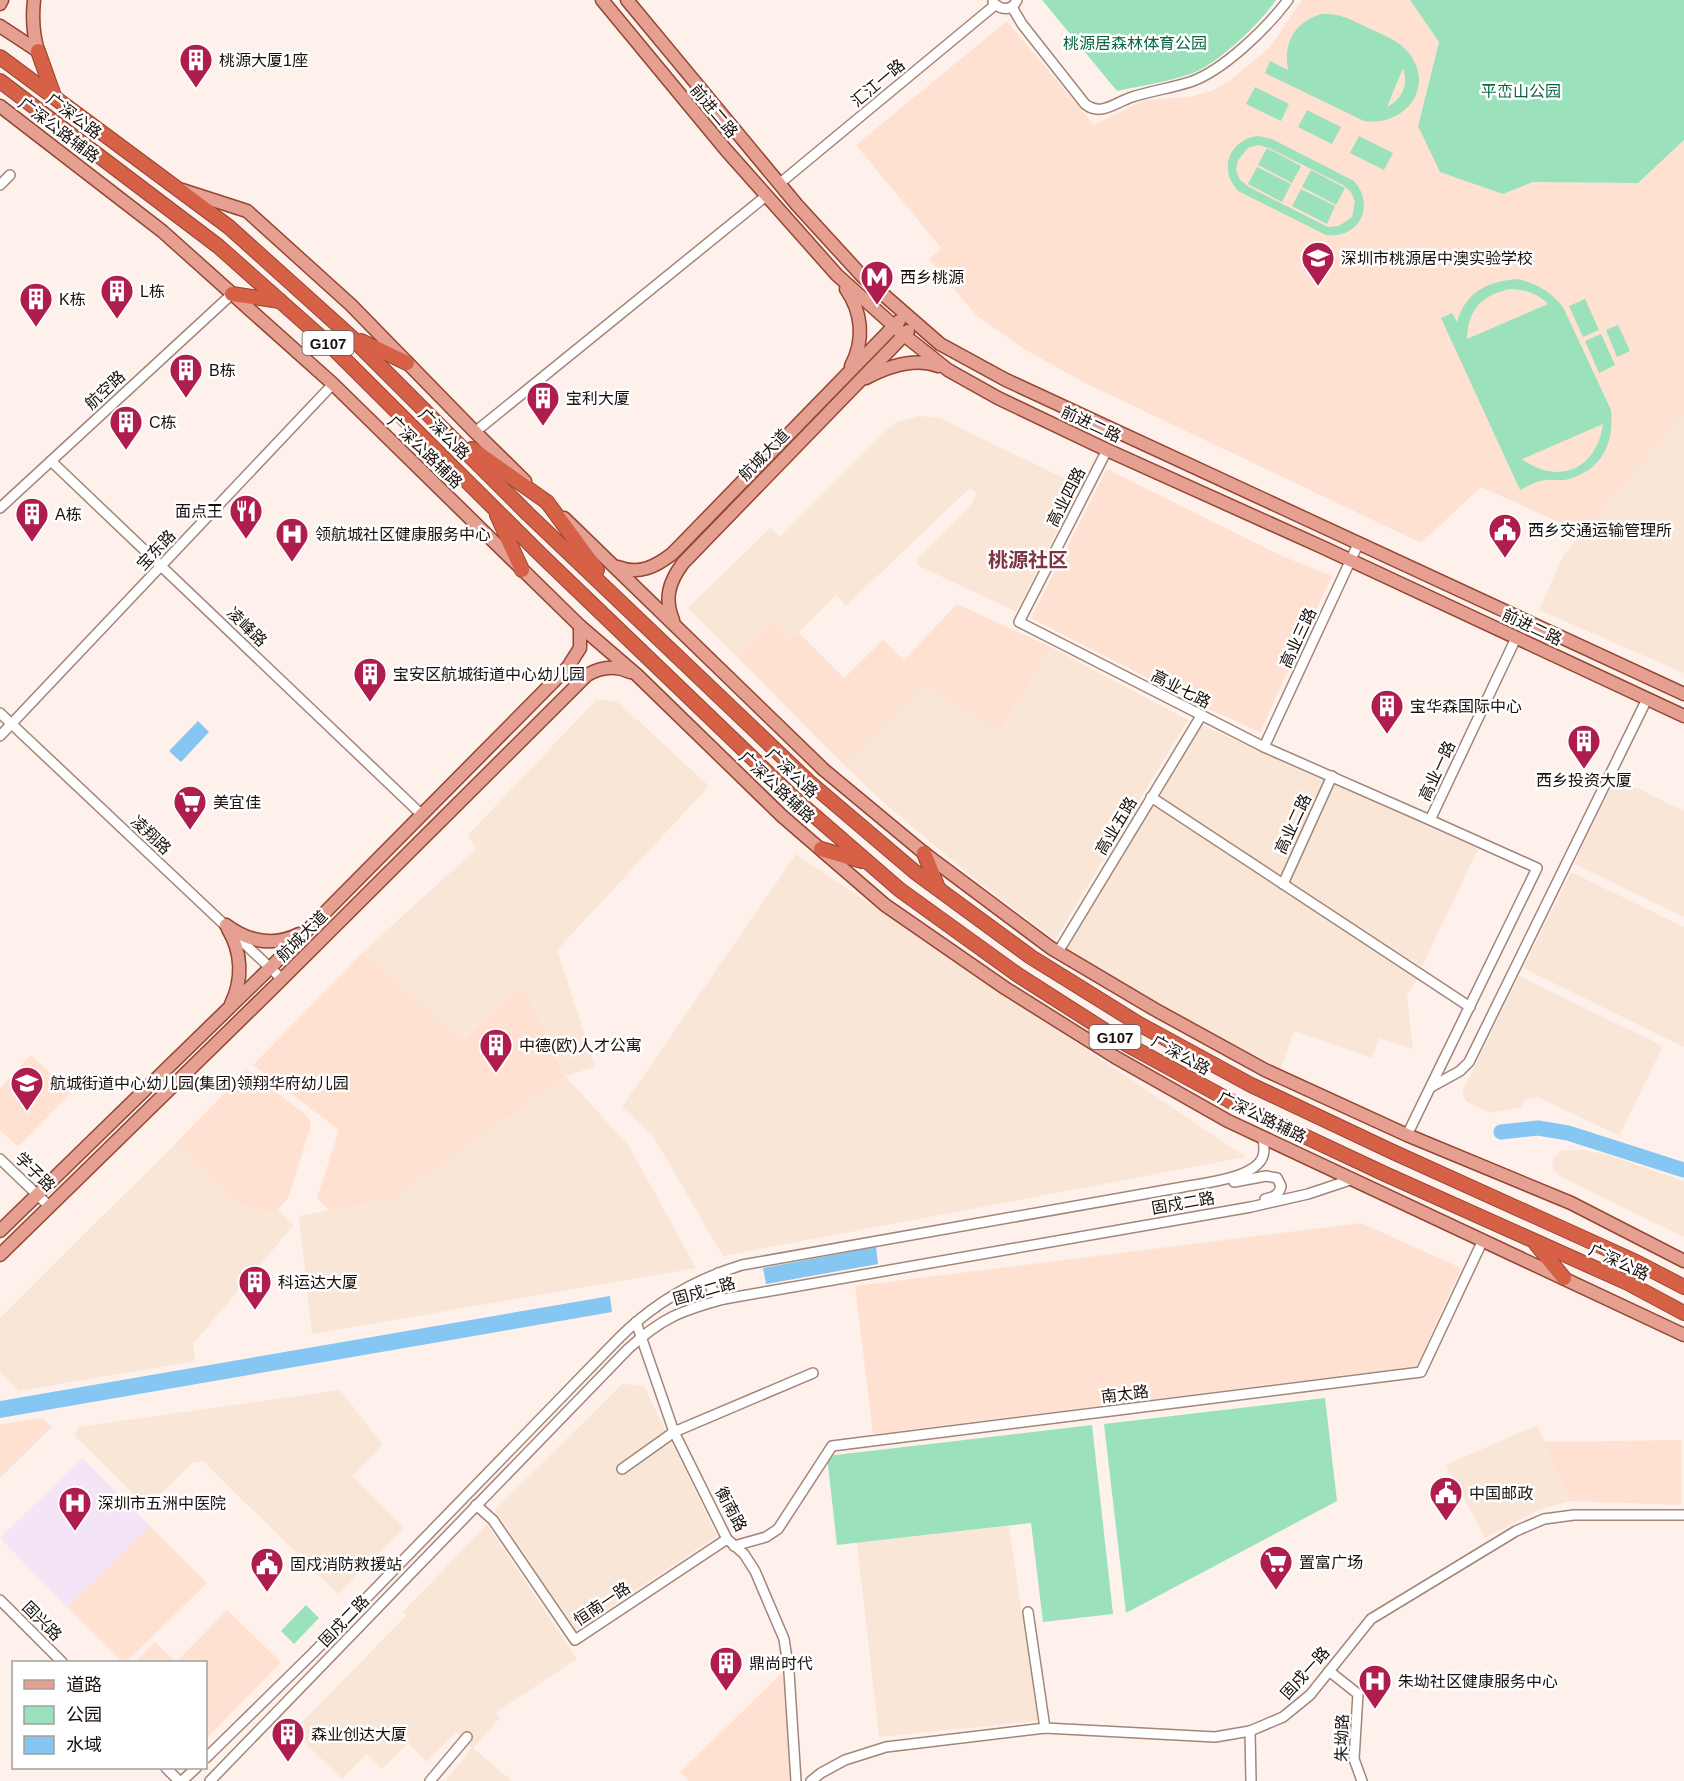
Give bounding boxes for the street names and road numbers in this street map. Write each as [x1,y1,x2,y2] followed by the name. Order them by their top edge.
[848,56,908,110] street label: 汇江一路
[687,81,741,141] street label: 前进二路
[43,90,105,142] street label: 广深公路
[16,94,102,166] street label: 广深公路辅路
[302,331,354,355] road number: G107
[82,367,128,413] street label: 航空路
[1058,403,1124,445] street label: 前进二路
[415,405,473,463] street label: 广深公路
[385,413,465,491] street label: 广深公路辅路
[736,426,792,484] street label: 航城大道
[1044,465,1088,529] street label: 高业四路
[133,527,179,573] street label: 宝东路
[224,604,270,650] street label: 凌峰路
[1277,605,1319,671] street label: 高业三路
[1499,606,1565,648] street label: 前进二路
[1149,667,1213,711] street label: 高业七路
[1416,738,1458,804] street label: 高业一路
[763,745,821,801] street label: 广深公路
[736,748,818,826] street label: 广深公路辅路
[1272,791,1314,857] street label: 高业二路
[1092,794,1140,858] street label: 高业五路
[128,812,174,858] street label: 凌翔路
[273,907,331,965] street label: 航城大道
[1090,1025,1140,1049] road number: G107
[1149,1032,1213,1078] street label: 广深公路
[1215,1088,1309,1146] street label: 广深公路辅路
[12,1149,58,1195] street label: 学子路
[1150,1189,1216,1217] street label: 固戍二路
[1586,1241,1652,1283] street label: 广深公路
[671,1274,737,1308] street label: 固戍二路
[1100,1383,1150,1405] street label: 南太路
[712,1484,750,1534] street label: 衡南路
[571,1579,633,1629] street label: 恒南一路
[316,1592,372,1650] street label: 固戍二路
[19,1598,65,1644] street label: 固兴路
[1277,1644,1333,1702] street label: 固戍一路
[1333,1714,1351,1762] street label: 朱坳路

